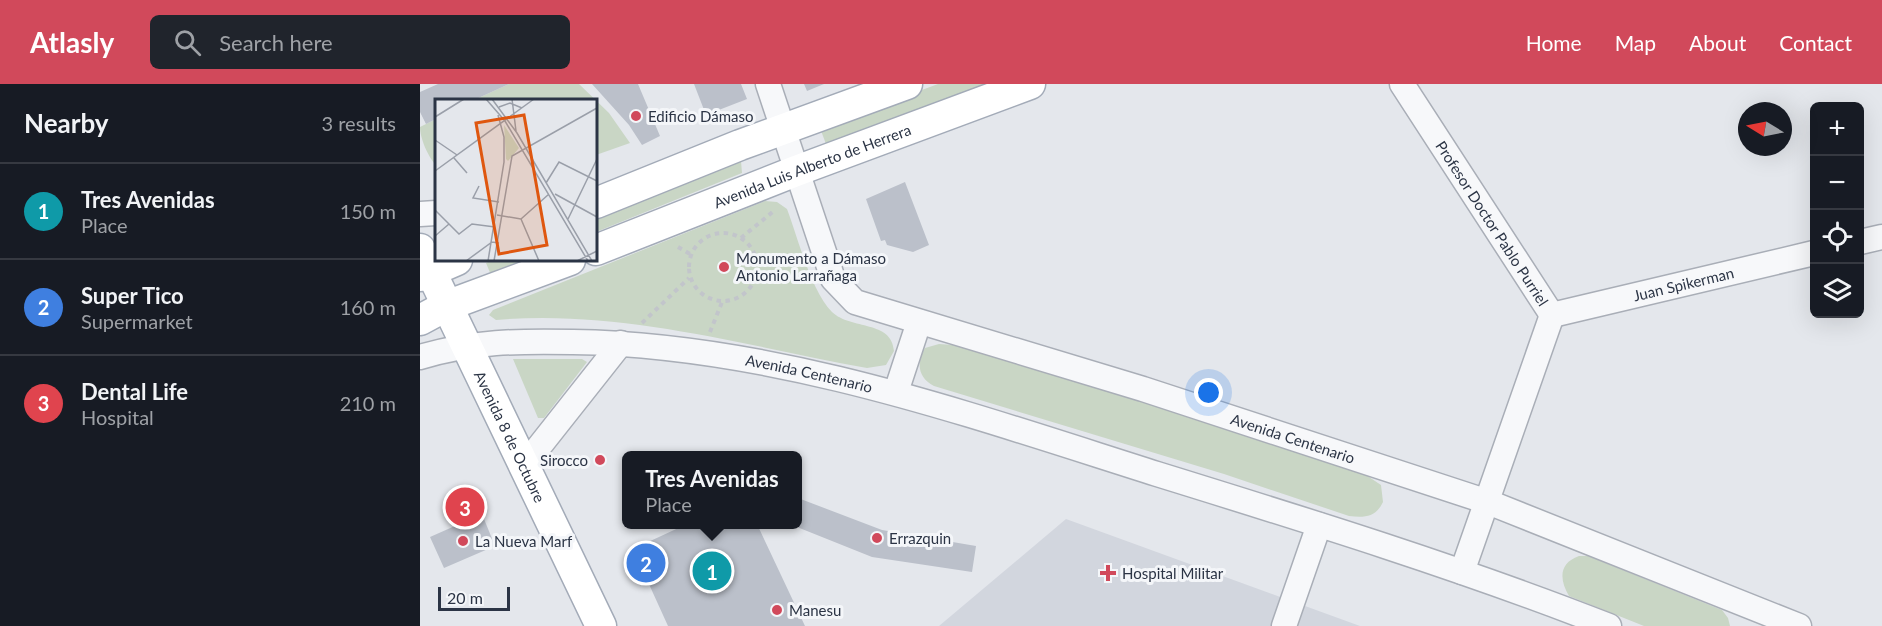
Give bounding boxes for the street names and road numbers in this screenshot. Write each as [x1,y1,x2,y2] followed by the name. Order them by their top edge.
[711,120,913,212] street label: Avenida Luis Alberto de Herrera
[1432,137,1553,309] street label: Profesor Doctor Pablo Purriel
[1631,263,1736,305] street label: Juan Spikerman
[744,351,874,396] street label: Avenida Centenario
[471,368,549,505] street label: Avenida 8 de Octubre
[1229,409,1357,467] street label: Avenida Centenario

